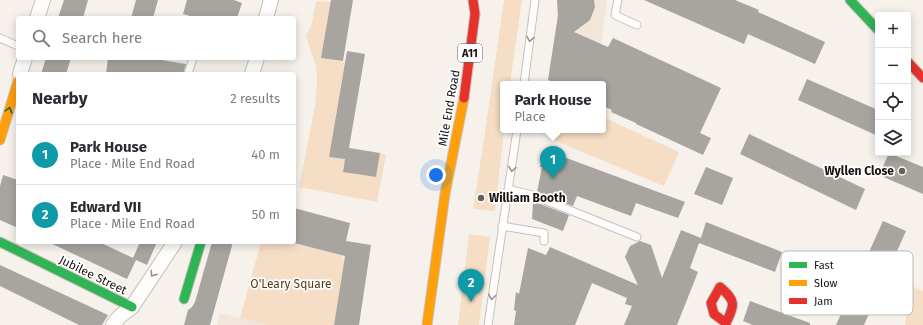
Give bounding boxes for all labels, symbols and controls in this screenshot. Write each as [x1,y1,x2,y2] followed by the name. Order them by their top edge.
[875,12,911,156] map controls
[875,12,911,48] button: +
[16,16,296,60] search box
[30,27,52,49] icon: search
[62,29,142,47] text: Search here
[526,35,535,42] one-way arrow
[458,44,482,62] road number: A11
[875,48,911,84] button: −
[435,69,463,147] street label: Mile End Road
[500,81,606,133] popup
[875,84,911,120] button: locate
[32,88,87,109] text: Nearby
[230,91,280,106] text: 2 results
[514,91,592,109] text: Park House
[4,107,13,114] one-way arrow
[514,109,546,124] text: Place
[875,120,911,156] button: layers
[70,138,147,156] text: Park House
[540,146,566,179] pin: 1
[42,147,48,162] text: 1
[251,147,280,162] text: 40 m
[70,156,195,171] text: Place · Mile End Road
[824,164,894,178] place label: Wyllen Close
[426,165,446,185] your location
[508,166,516,172] one-way arrow
[897,166,907,176] marker: Wyllen Close
[489,191,566,205] place label: William Booth
[476,193,486,203] marker: William Booth
[70,198,141,216] text: Edward VII
[42,207,48,222] text: 2
[252,207,280,222] text: 50 m
[70,216,195,231] text: Place · Mile End Road
[781,251,913,315] legend
[57,253,130,298] street label: Jubilee Street
[814,259,834,272] text: Fast
[458,269,484,302] pin: 2
[150,270,158,277] one-way arrow
[250,277,332,291] park label: O'Leary Square
[814,277,838,290] text: Slow
[488,294,497,300] one-way arrow
[814,295,833,308] text: Jam

